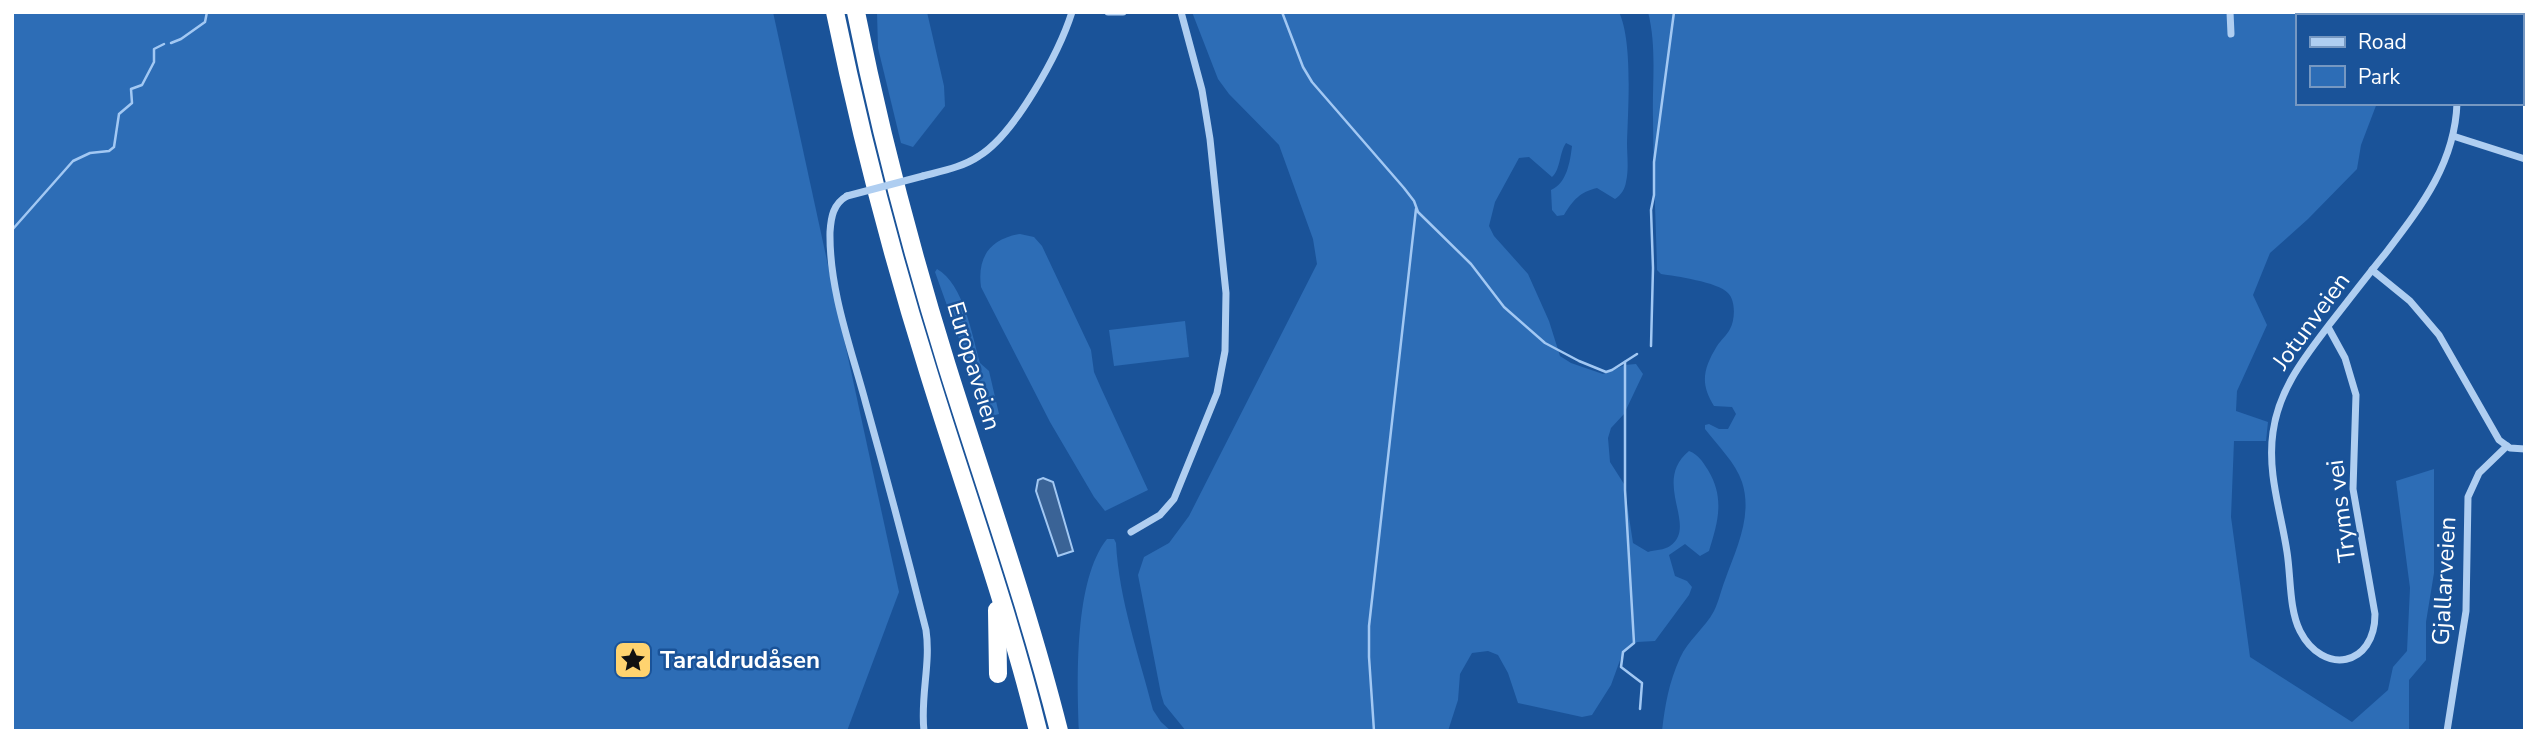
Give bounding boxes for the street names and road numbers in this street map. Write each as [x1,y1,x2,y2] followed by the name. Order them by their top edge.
[2264,266,2357,377] street label: Jotunveien
[939,298,1009,434] street label: Europaveien
[2319,458,2363,564] street label: Tryms vei
[2425,516,2463,646] street label: Gjallarveien

